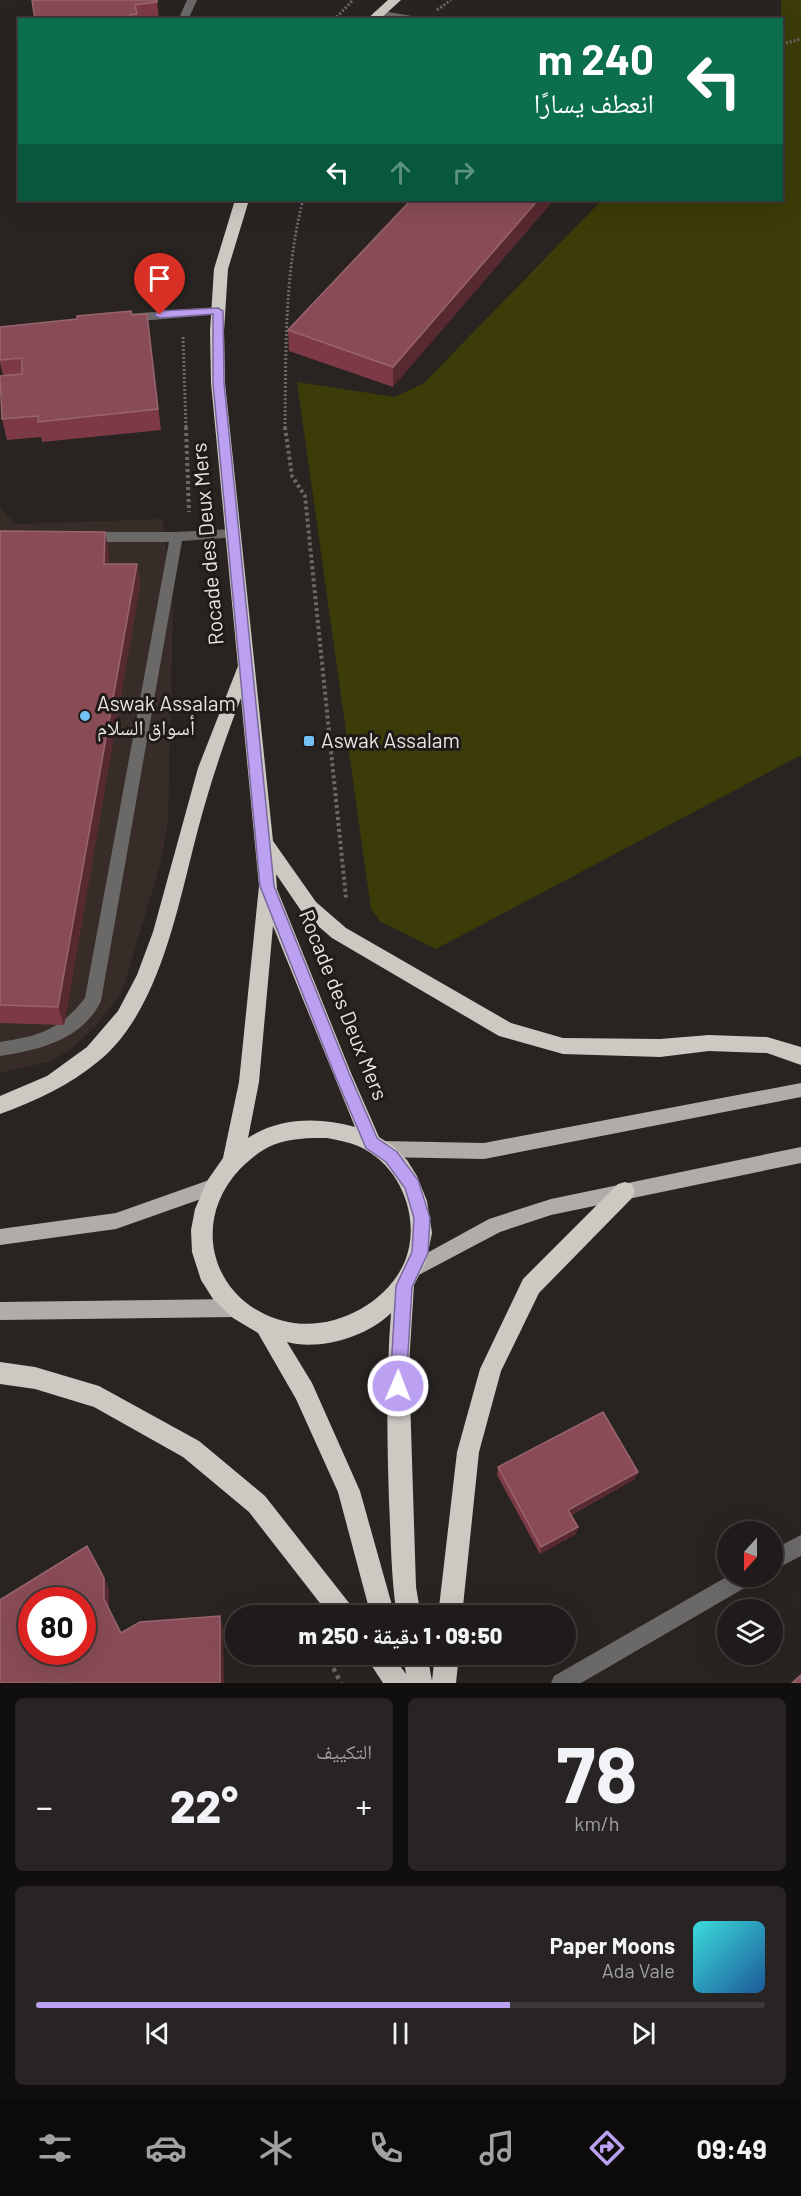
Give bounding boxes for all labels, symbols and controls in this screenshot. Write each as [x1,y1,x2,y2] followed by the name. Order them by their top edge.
[538,33,654,83] text: 240 m
[675,42,753,120] icon: left
[534,86,654,118] text: انعطف يسارًا
[321,156,354,189] icon: left
[384,156,417,189] icon: ahead
[447,156,480,189] icon: right
[134,253,185,315] pin
[143,262,176,295] icon: arrive
[185,442,228,646] street label: Rocade des Deux Mers
[97,690,236,742] place label: Aswak Assalam أسواق السلام
[78,709,92,723] marker: Aswak Assalam أسواق السلام
[321,727,460,752] place label: Aswak Assalam
[302,734,316,748] marker: Aswak Assalam
[295,906,394,1103] street label: Rocade des Deux Mers
[366,1354,430,1418] position arrow
[717,1521,783,1587] north arrow
[717,1521,783,1665] map controls
[18,1587,96,1665] speed limit sign: 80
[717,1599,783,1665] button: layers
[299,1622,502,1648] text: 09:50 · 1 دقيقة · 250 m
[557,1725,637,1819] text: 78
[316,1739,372,1763] text: التكييف
[170,1778,238,1832] text: 22°
[36,1786,53,1826] text: −
[355,1786,372,1826] text: +
[574,1811,620,1835] text: km/h
[550,1932,675,1958] text: Paper Moons
[602,1958,675,1982] text: Ada Vale
[141,2017,174,2050] icon: previous
[384,2017,417,2050] icon: pause
[627,2017,660,2050] icon: next
[34,2127,76,2169] icon: filters
[145,2127,187,2169] icon: car
[255,2127,297,2169] icon: climate
[365,2127,407,2169] icon: phone
[476,2127,518,2169] icon: music
[586,2127,628,2169] icon: directions
[697,2132,767,2164] text: 09:49

